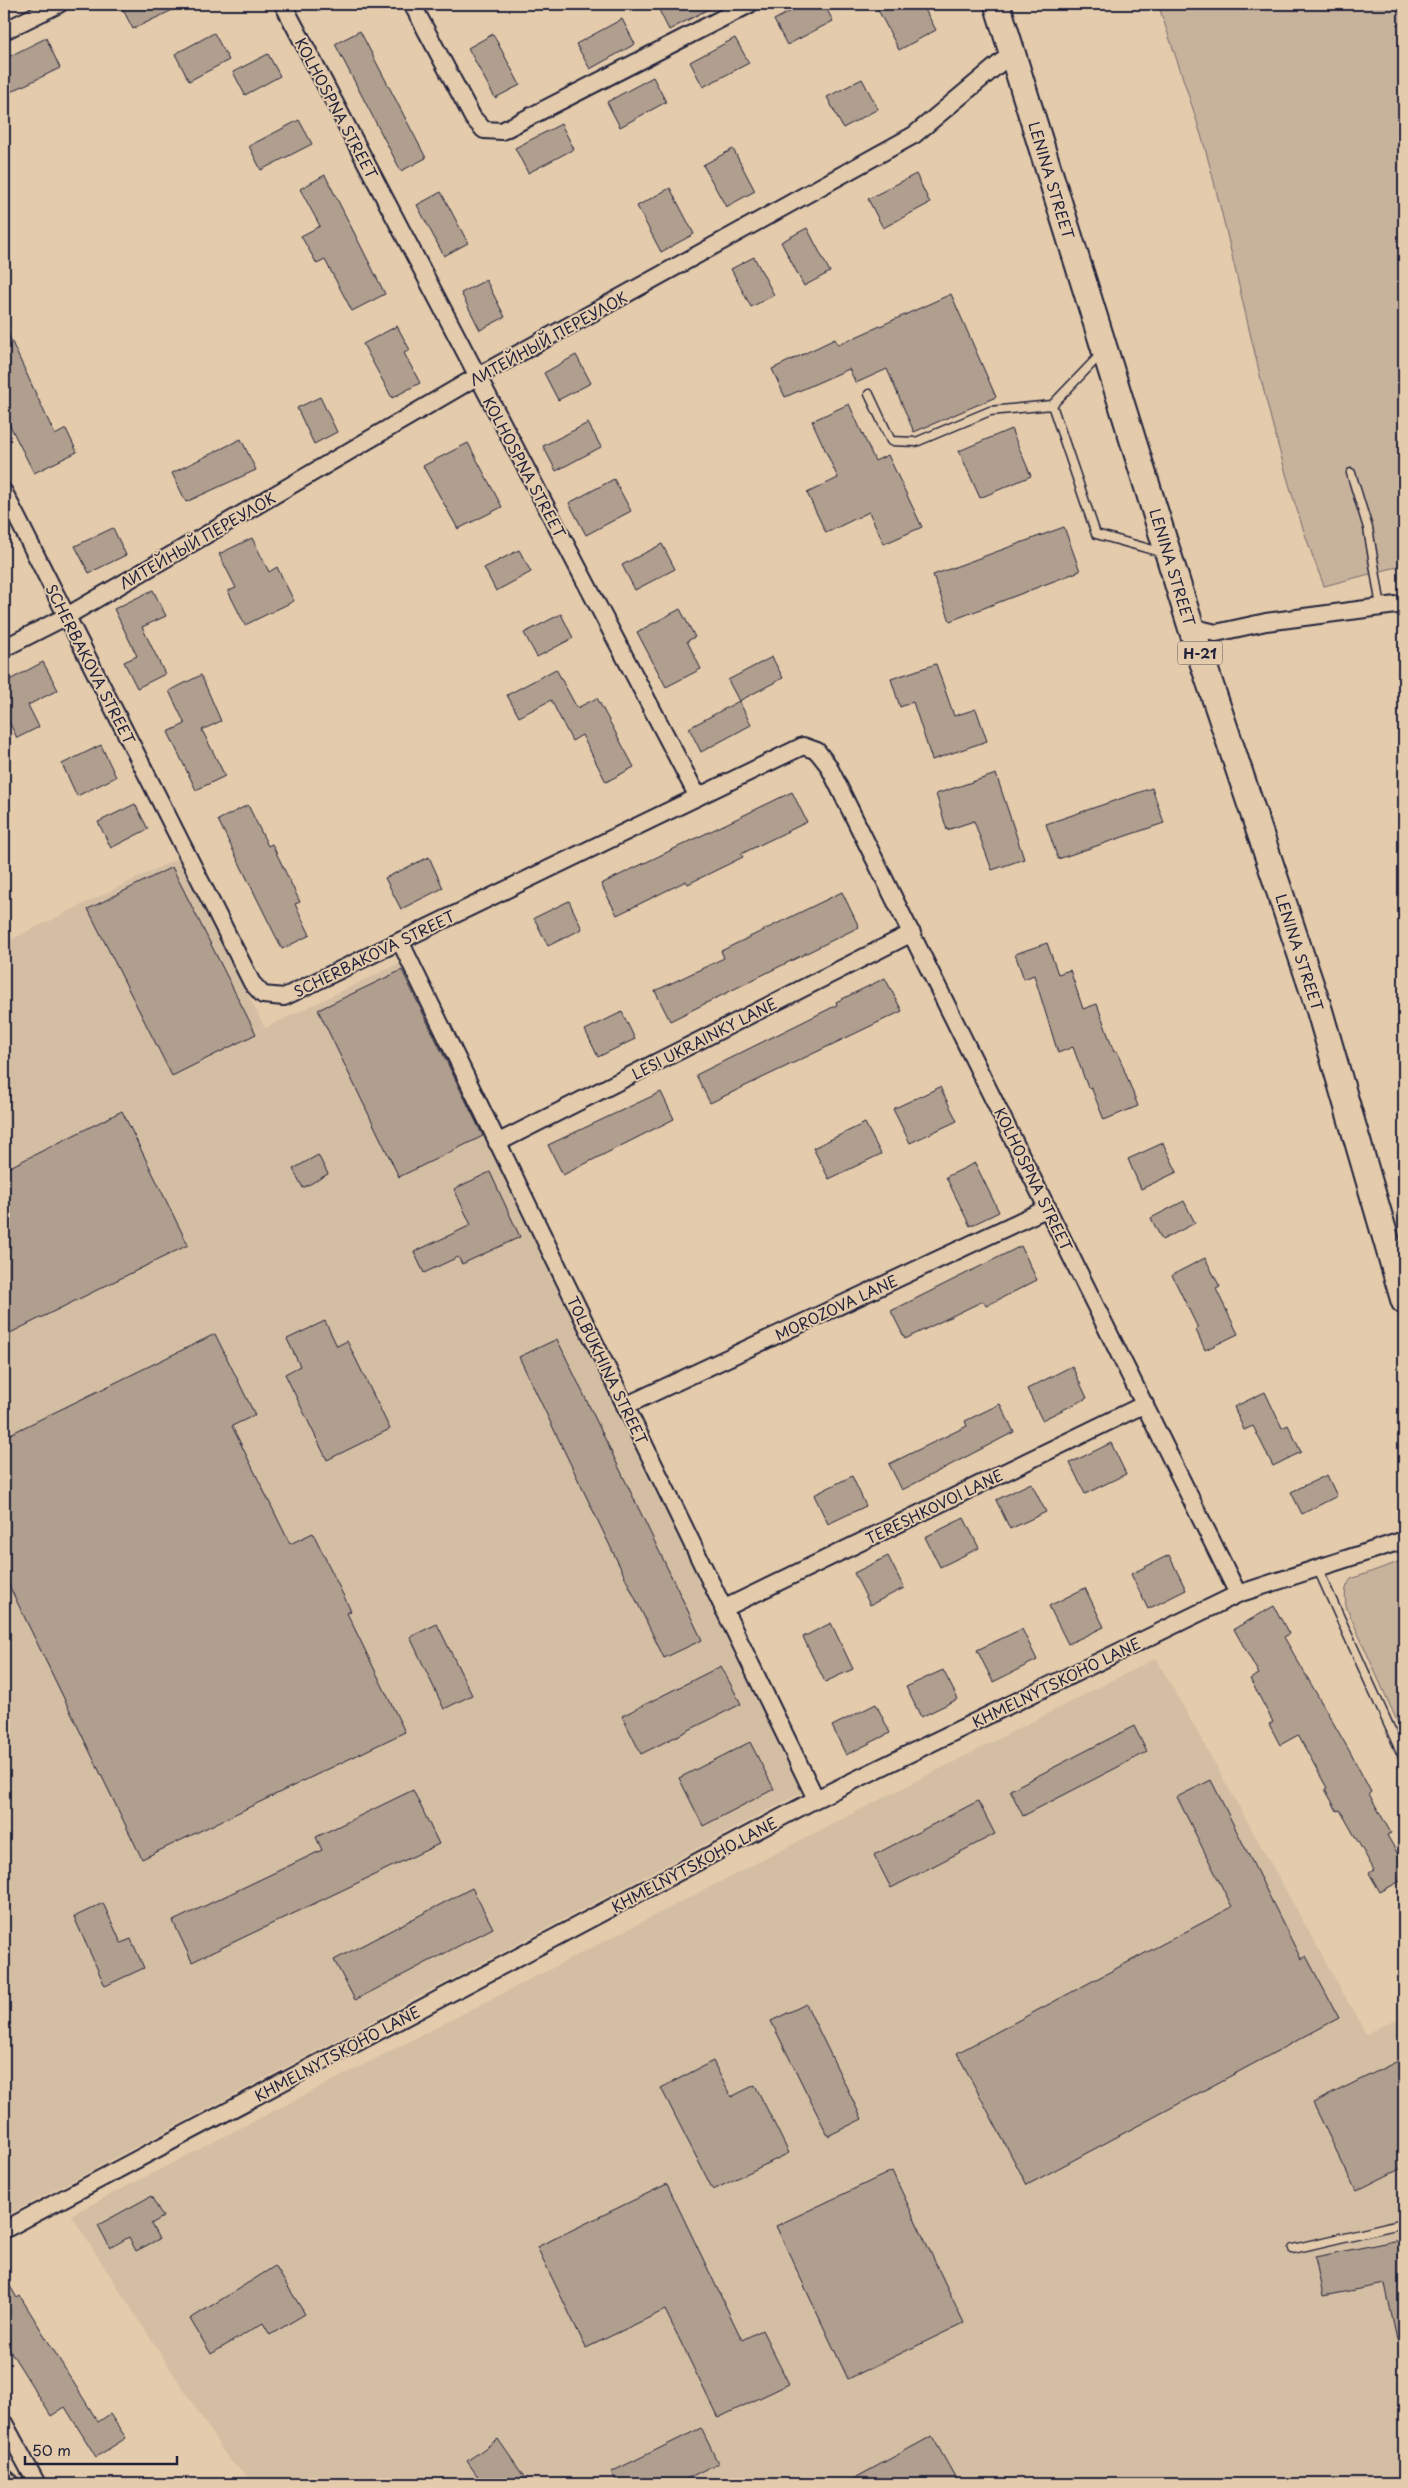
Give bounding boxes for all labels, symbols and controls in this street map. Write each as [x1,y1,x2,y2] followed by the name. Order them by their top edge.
[290,33,384,183] street label: KOLHOSPNA STREET
[1023,118,1081,242] street label: LENINA STREET
[465,285,631,391] street label: ЛИТЕЙНЫЙ ПЕРЕУЛОК
[478,392,572,542] street label: KOLHOSPNA STREET
[115,486,280,594] street label: ЛИТЕЙНЫЙ ПЕРЕУЛОК
[1144,505,1202,629] street label: LENINA STREET
[41,580,142,749] street label: SCHERBAKOVA STREET
[1178,641,1222,664] road number: Н-21
[1270,891,1330,1014] street label: LENINA STREET
[289,904,459,1002] street label: SCHERBAKOVA STREET
[627,991,781,1085] street label: LESI UKRAINKY LANE
[989,1103,1079,1255] street label: KOLHOSPNA STREET
[771,1268,901,1346] street label: MOROZOVA LANE
[562,1292,654,1449] street label: TOLBUKHINA STREET
[861,1463,1007,1549] street label: TERESHKOVOI LANE
[968,1631,1144,1733] street label: KHMELNYTSKOHO LANE
[607,1810,781,1918] street label: KHMELNYTSKOHO LANE
[250,1999,424,2107] street label: KHMELNYTSKOHO LANE
[25,2433,178,2465] scale bar
[32,2438,71,2461] text: 50 m

